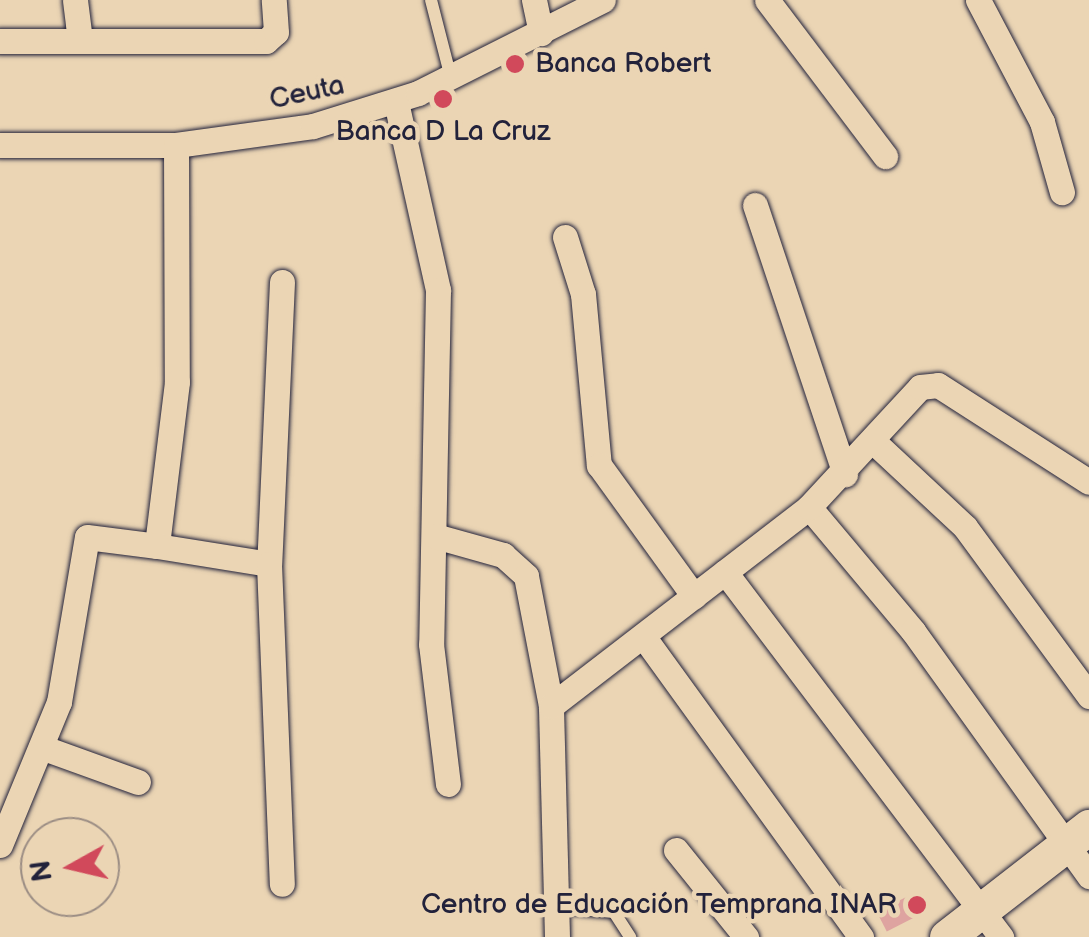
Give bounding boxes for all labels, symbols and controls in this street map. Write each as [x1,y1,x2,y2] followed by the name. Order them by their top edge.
[535,47,711,81] place label: Banca Robert
[504,53,526,75] marker: Banca Robert
[266,69,348,117] street label: Ceuta
[432,88,454,110] marker: Banca D La Cruz
[336,115,550,149] place label: Banca D La Cruz
[20,817,120,917] north arrow
[24,858,60,884] text: N
[420,888,897,922] place label: Centro de Educación Temprana INAR
[906,894,928,916] marker: Centro de Educación Temprana INAR

